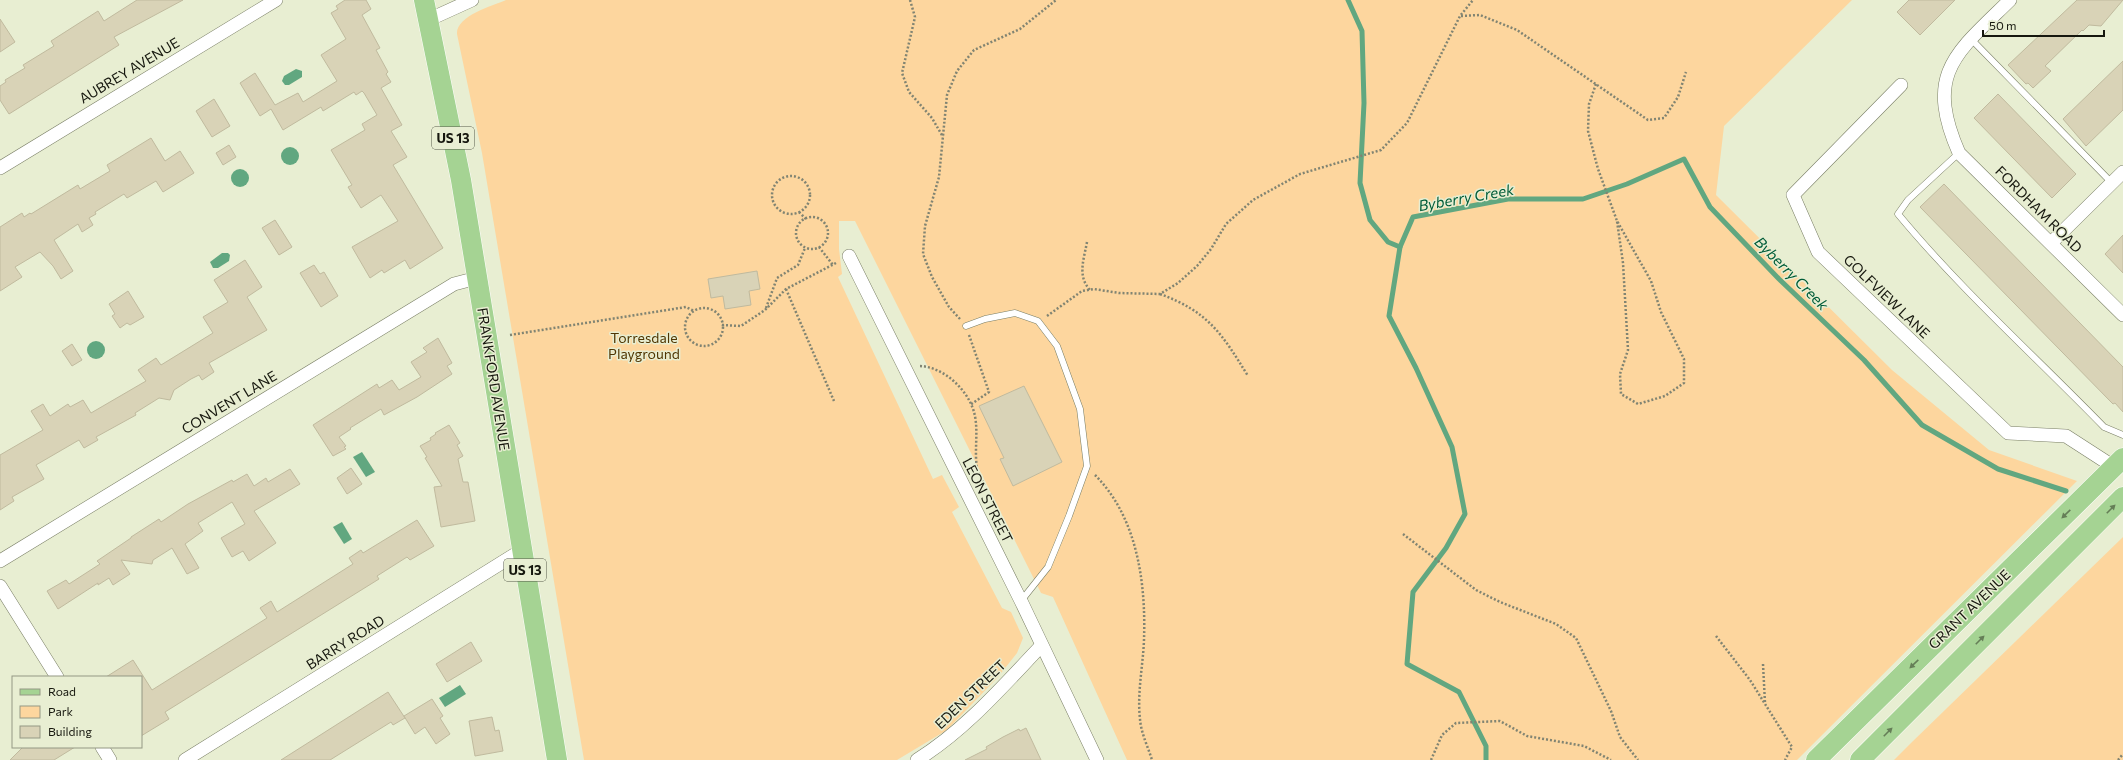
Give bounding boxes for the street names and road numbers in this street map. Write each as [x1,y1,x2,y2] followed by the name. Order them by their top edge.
[76,33,182,107] street label: AUBREY AVENUE
[432,127,474,149] road number: US 13
[1992,162,2086,256] street label: FORDHAM ROAD
[1840,251,1934,341] street label: GOLFVIEW LANE
[474,306,514,452] street label: FRANKFORD AVENUE
[178,367,280,437] street label: CONVENT LANE
[959,455,1017,545] street label: LEON STREET
[504,559,546,581] road number: US 13
[1925,566,2013,652] street label: GRANT AVENUE
[303,611,387,673] street label: BARRY ROAD
[931,656,1009,732] street label: EDEN STREET

